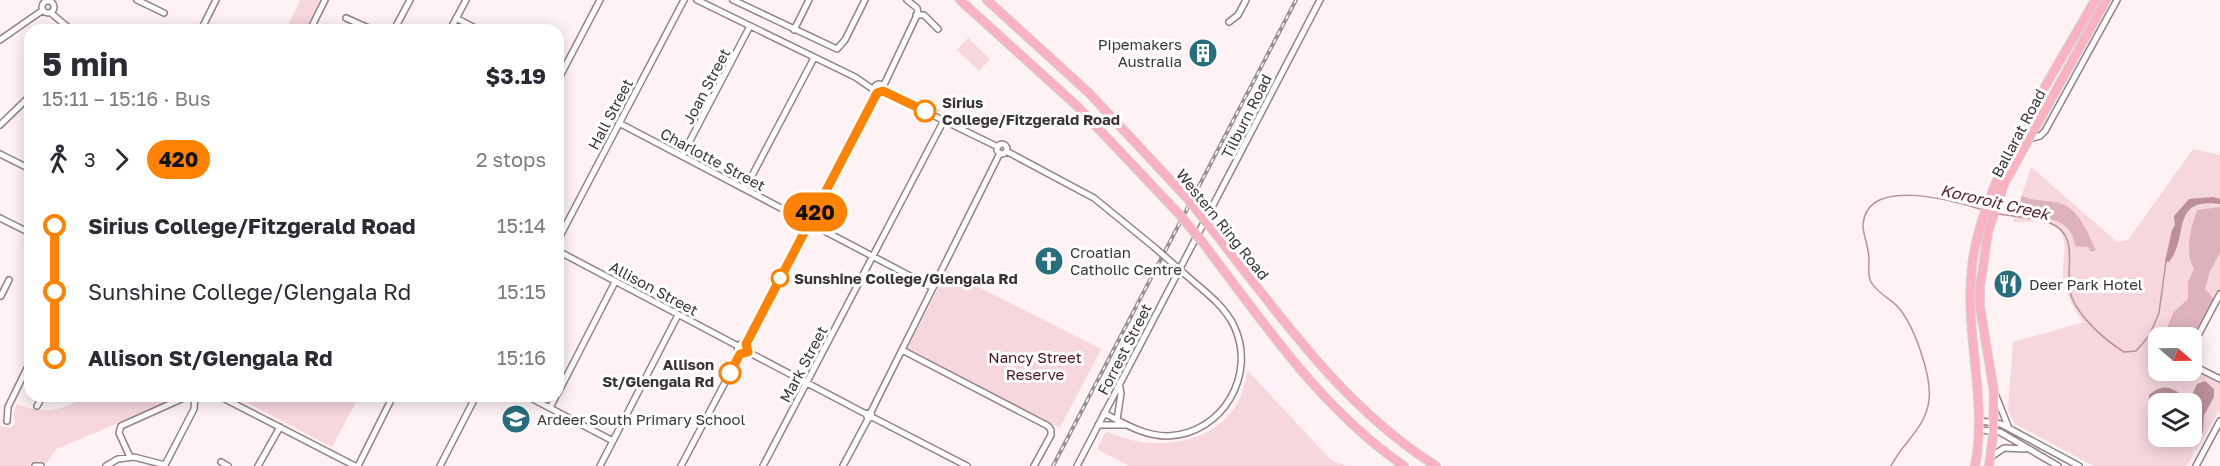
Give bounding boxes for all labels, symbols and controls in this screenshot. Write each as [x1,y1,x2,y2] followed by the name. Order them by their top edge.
[1098,35,1182,70] place label: Pipemakers Australia
[1187,37,1219,69] building icon: Pipemakers Australia
[42,44,128,83] text: 5 min
[679,45,733,127] street label: Joan Street
[485,62,546,89] text: $3.19
[1217,71,1275,161] street label: Tilburn Road
[584,75,636,153] street label: Hall Street
[42,86,211,110] text: 15:11 – 15:16 · Bus
[1987,86,2049,180] street label: Ballarat Road
[942,93,1120,128] place label: Sirius College/Fitzgerald Road
[914,100,936,122] marker: Sirius College/Fitzgerald Road
[658,124,768,194] street label: Charlotte Street
[42,143,75,176] icon: walk
[105,143,138,176] icon: forward
[159,146,198,172] text: 420
[84,147,96,171] text: 3
[476,147,546,171] text: 2 stops
[1173,165,1273,283] street label: Western Ring Road
[1939,180,2053,225] water label: Kororoit Creek
[780,192,850,232] line badge: 420
[795,199,835,225] text: 420
[88,212,415,239] text: Sirius College/Fitzgerald Road
[497,213,546,237] text: 15:14
[1070,243,1182,278] place label: Croatian Catholic Centre
[1033,245,1065,277] church icon: Croatian Catholic Centre
[607,257,701,319] street label: Allison Street
[1992,268,2024,300] restaurant icon: Deer Park Hotel
[771,269,789,287] marker: Sunshine College/Glengala Rd
[794,269,1018,287] place label: Sunshine College/Glengala Rd
[2029,275,2143,293] place label: Deer Park Hotel
[88,278,411,305] text: Sunshine College/Glengala Rd
[497,279,546,303] text: 15:15
[1093,300,1155,398] street label: Forrest Street
[775,323,831,405] street label: Mark Street
[2148,327,2202,381] north arrow
[2148,327,2202,447] map controls
[88,344,333,371] text: Allison St/Glengala Rd
[497,345,546,369] text: 15:16
[988,348,1082,383] park label: Nancy Street Reserve
[602,355,714,390] place label: Allison St/Glengala Rd
[719,362,741,384] marker: Allison St/Glengala Rd
[2148,393,2202,447] button: layers
[500,403,532,435] school or university icon: Ardeer South Primary School
[537,410,746,428] place label: Ardeer South Primary School

